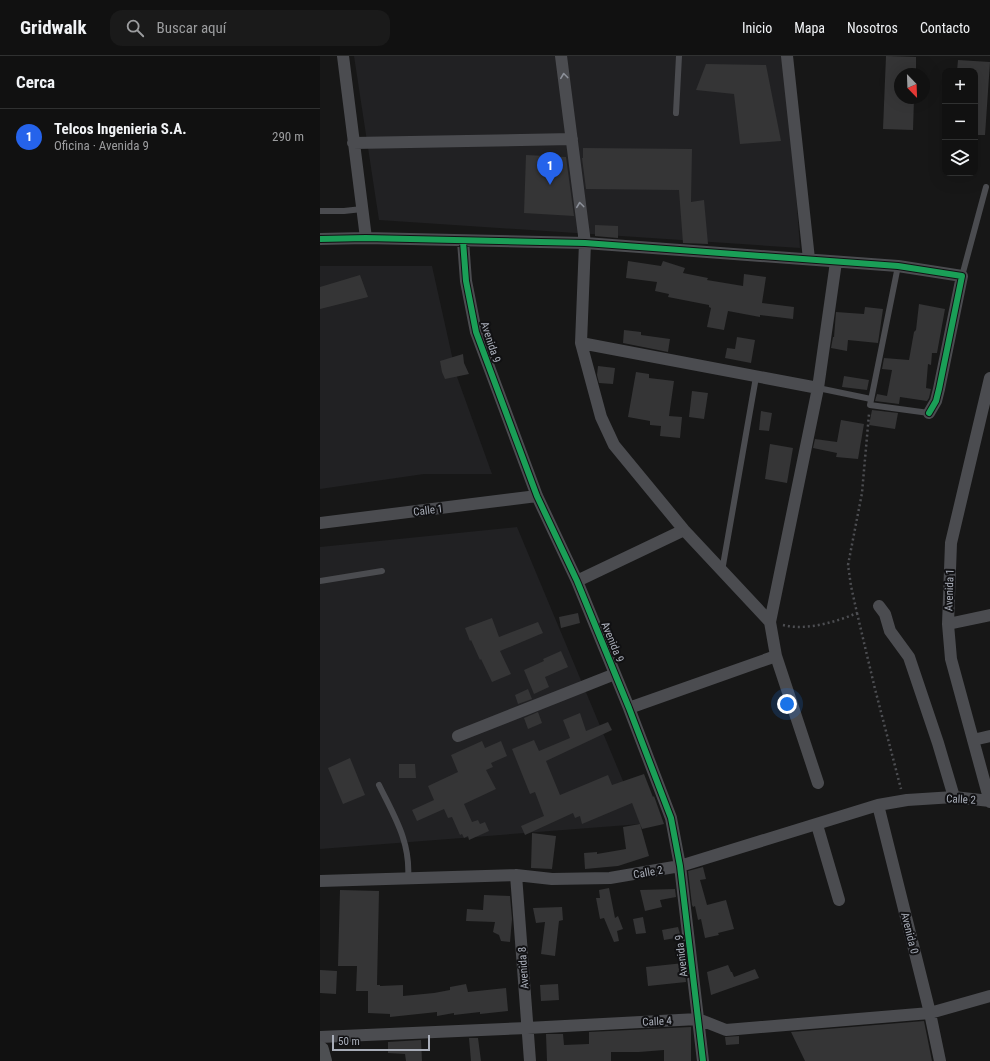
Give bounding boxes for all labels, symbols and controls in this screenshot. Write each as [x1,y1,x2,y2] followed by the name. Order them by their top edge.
[110,10,390,46] search box
[20,16,86,39] text: Gridwalk
[124,17,146,39] icon: search
[156,19,226,37] text: Buscar aquí
[742,20,772,36] text: Inicio
[794,20,825,36] text: Mapa
[847,20,898,36] text: Nosotros
[920,20,970,36] text: Contacto
[894,68,930,104] north arrow
[942,68,978,176] map controls
[942,68,978,104] button: +
[16,72,55,92] text: Cerca
[560,73,569,79] one-way arrow
[942,104,978,140] button: −
[54,120,187,138] text: Telcos Ingenieria S.A.
[26,129,32,144] text: 1
[272,129,304,144] text: 290 m
[54,138,149,153] text: Oficina · Avenida 9
[942,140,978,176] button: layers
[537,152,563,185] pin: 1
[576,202,585,208] one-way arrow
[478,320,503,364] street label: Avenida 9
[413,502,444,519] street label: Calle 1
[942,569,957,611] street label: Avenida 1
[599,620,627,664] street label: Avenida 9
[777,694,797,714] your location
[946,792,976,807] street label: Calle 2
[632,864,664,881] street label: Calle 2
[898,911,921,955] street label: Avenida 0
[672,934,691,978] street label: Avenida 9
[516,946,531,990] street label: Avenida 8
[642,1014,673,1029] street label: Calle 4
[332,1033,430,1052] scale bar
[338,1035,360,1048] text: 50 m

